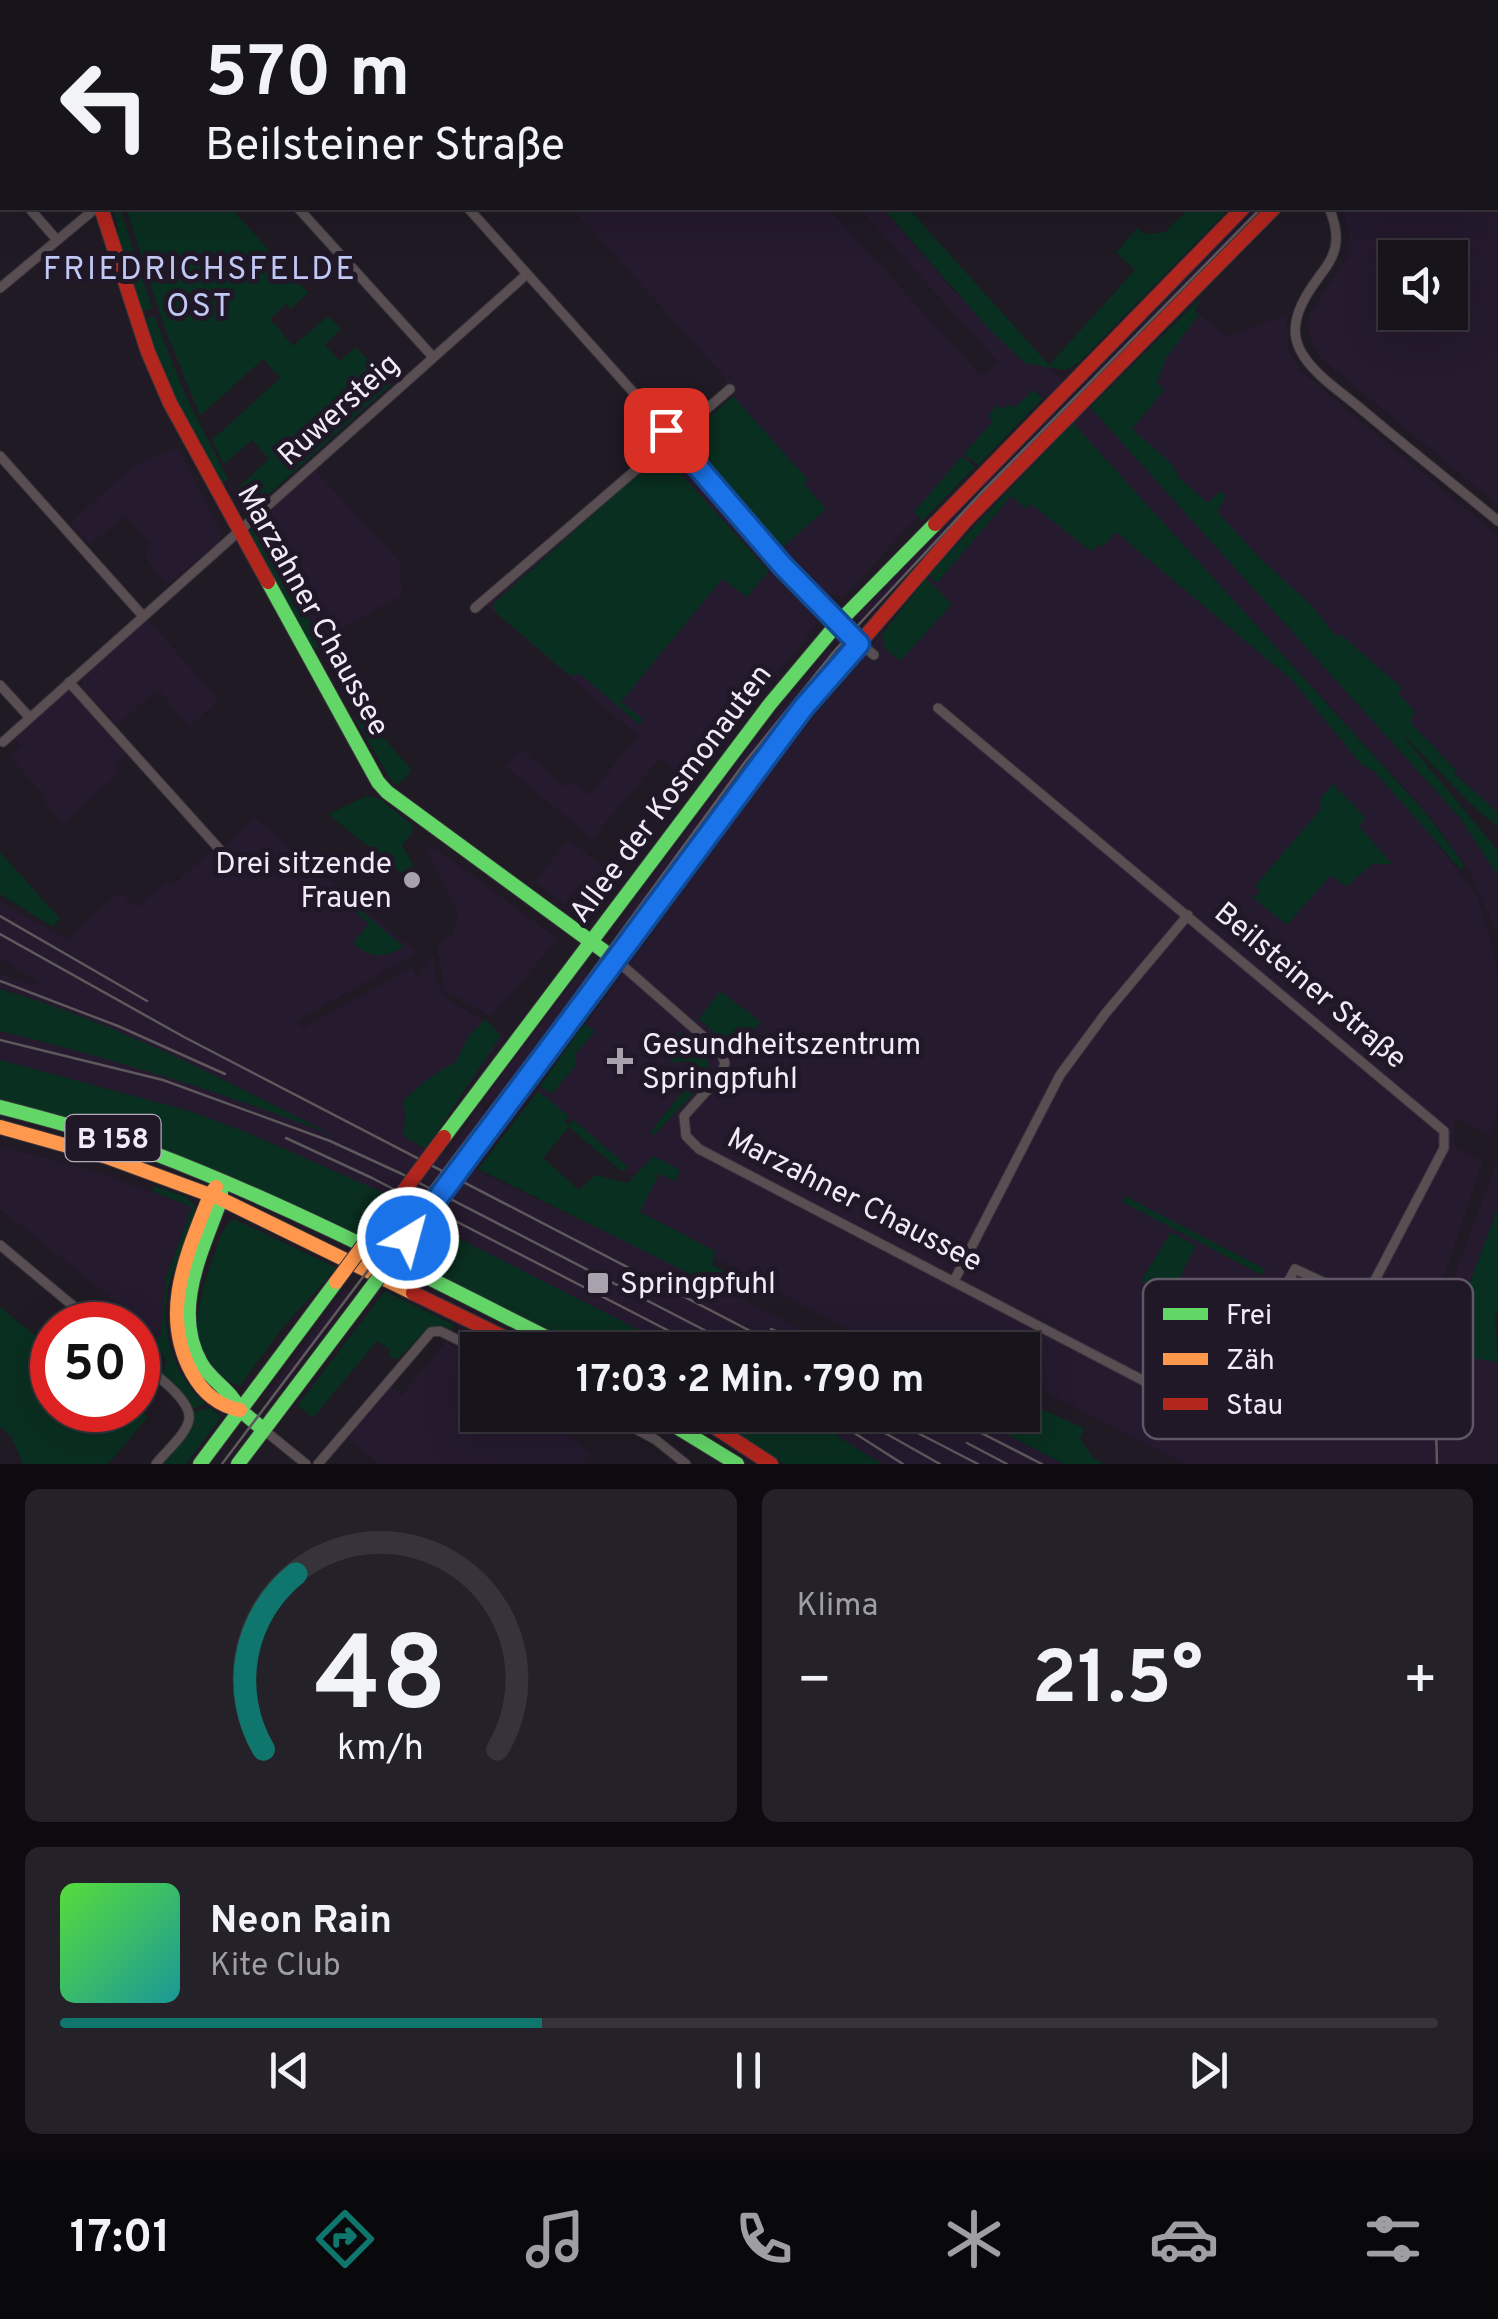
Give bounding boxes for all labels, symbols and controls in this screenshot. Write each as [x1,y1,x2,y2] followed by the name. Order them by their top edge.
[205,32,410,121] text: 570 m
[40,40,170,170] icon: left
[205,119,565,176] text: Beilsteiner Straße
[1378,240,1468,330] map controls
[1378,240,1468,330] button: sound
[43,251,357,328] district label: FRIEDRICHSFELDE OST
[271,347,408,475] street label: Ruwersteig
[624,388,709,473] pin
[639,403,694,458] icon: arrive
[227,479,396,743] street label: Marzahner Chaussee
[563,658,781,931] street label: Allee der Kosmonauten
[215,847,392,918] place label: Drei sitzende Frauen
[401,869,423,891] marker: Drei sitzende Frauen
[1206,896,1413,1078] street label: Beilsteiner Straße
[642,1028,921,1099] place label: Gesundheitszentrum Springpfuhl
[607,1048,633,1074] marker: Gesundheitszentrum Springpfuhl
[66,1115,160,1161] road number: B 158
[720,1121,988,1282] street label: Marzahner Chaussee
[356,1186,460,1290] position arrow
[620,1267,776,1304] place label: Springpfuhl
[585,1270,611,1296] marker: Springpfuhl
[1143,1279,1473,1439] legend
[1226,1299,1272,1335] text: Frei
[30,1302,160,1432] speed limit sign: 50
[1226,1344,1275,1380] text: Zäh
[576,1357,924,1406] text: 17:03 · 2 Min. · 790 m
[1226,1389,1283,1425] text: Stau
[797,1587,878,1627] text: Klima
[315,1615,447,1747] text: 48
[1032,1635,1203,1730] text: 21.5°
[797,1648,832,1718] text: −
[1403,1648,1438,1718] text: +
[337,1727,424,1773] text: km/h
[210,1898,392,1947] text: Neon Rain
[210,1947,341,1987] text: Kite Club
[262,2043,317,2098] icon: previous
[721,2043,776,2098] icon: pause
[1181,2043,1236,2098] icon: next
[310,2204,380,2274] icon: directions
[520,2204,590,2274] icon: music
[729,2204,799,2274] icon: phone
[939,2204,1009,2274] icon: climate
[1149,2204,1219,2274] icon: car
[1358,2204,1428,2274] icon: filters
[70,2211,170,2268] text: 17:01

